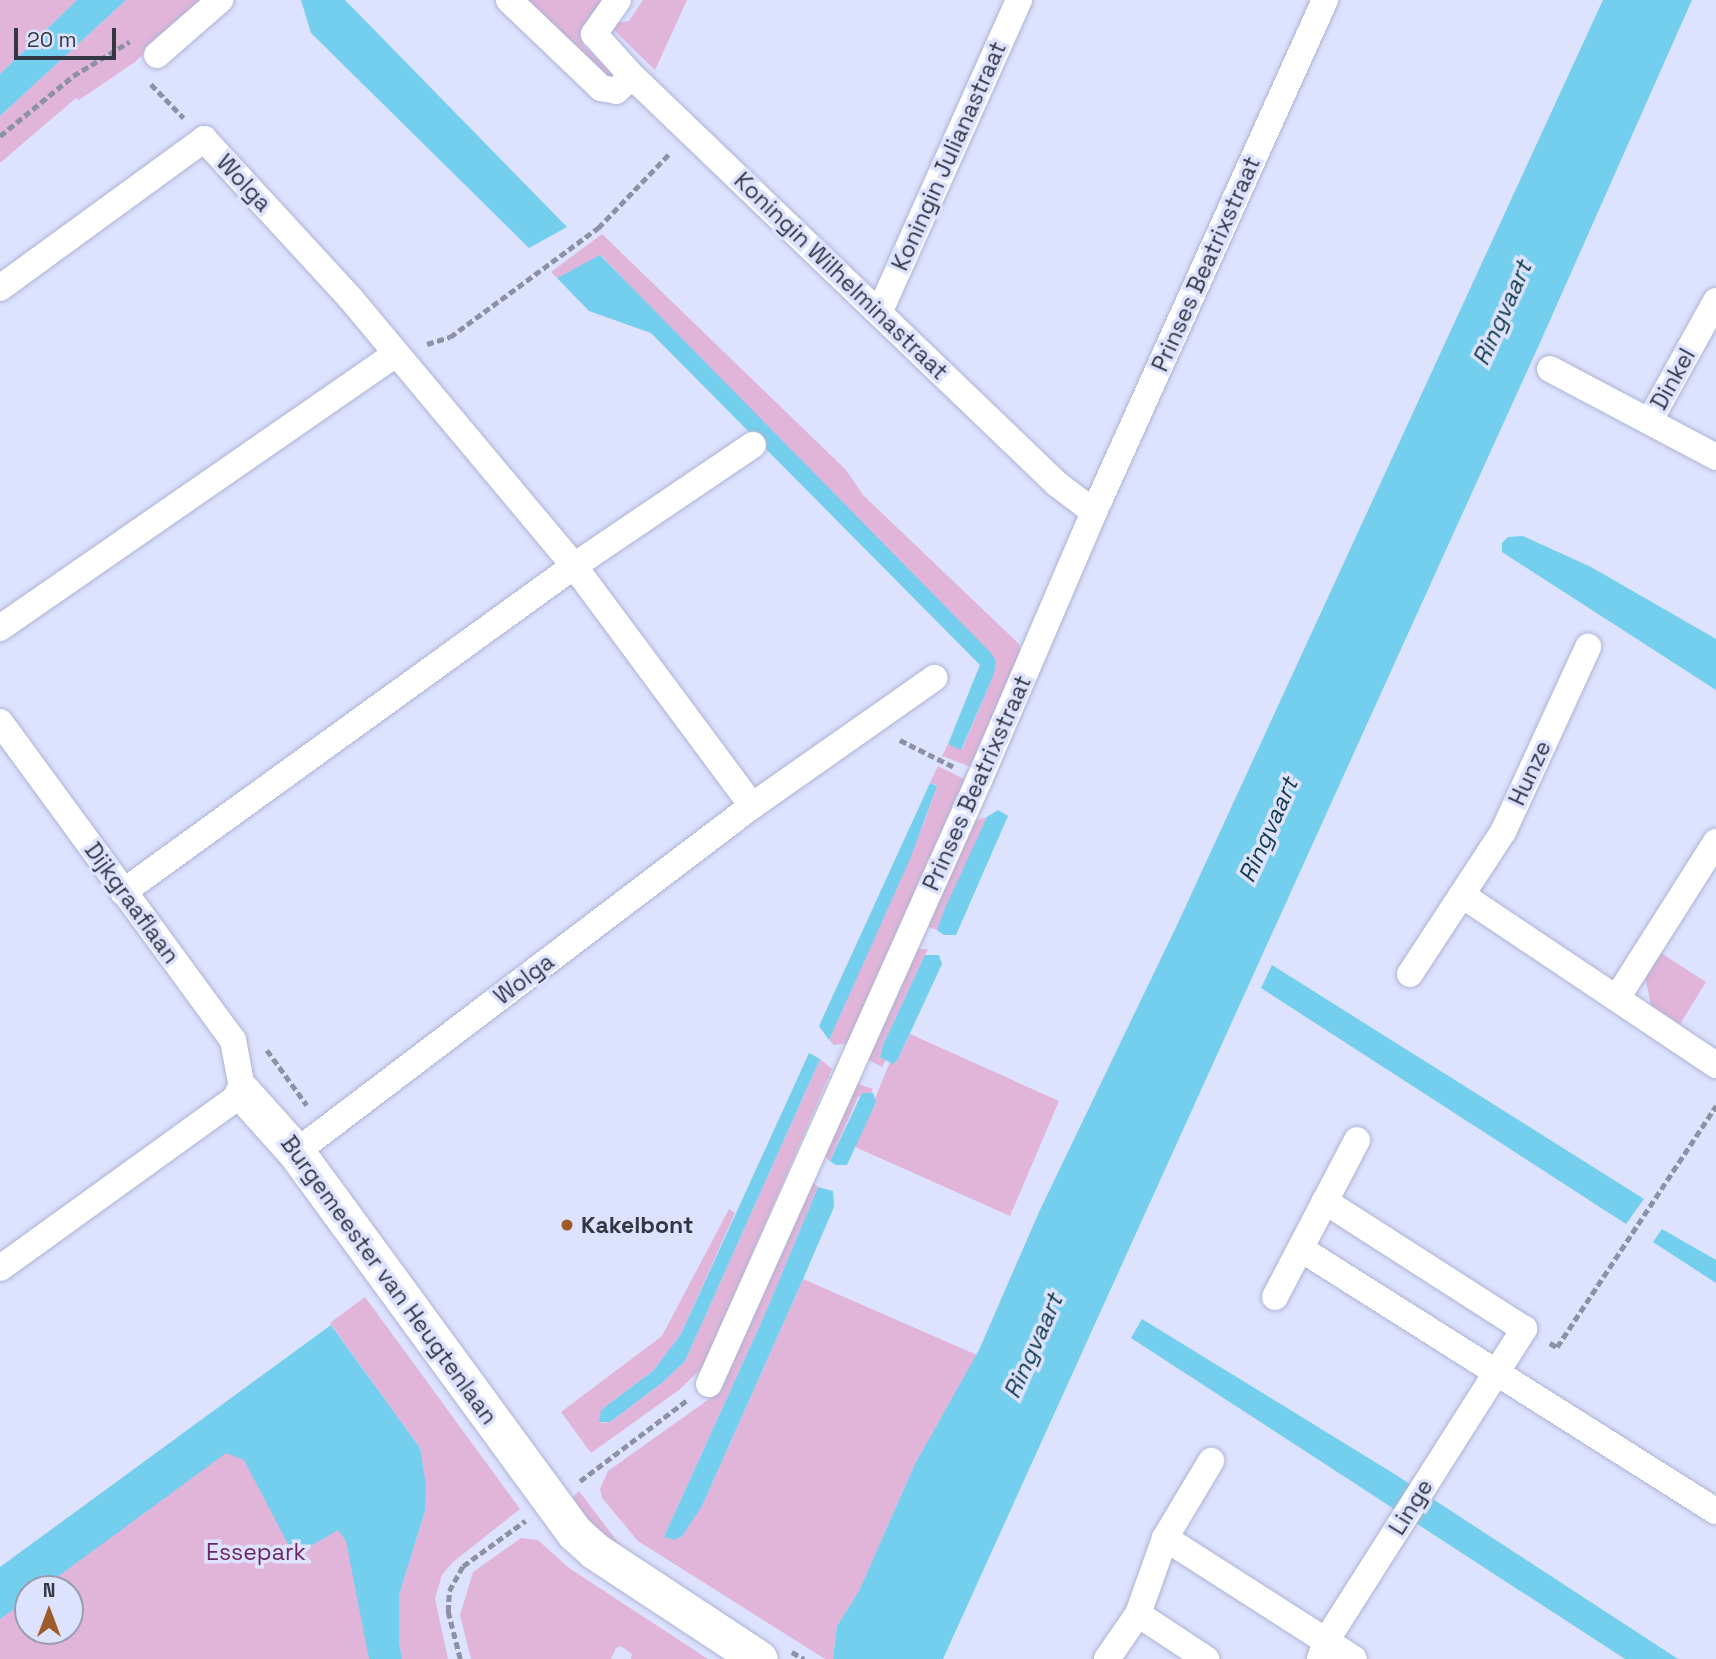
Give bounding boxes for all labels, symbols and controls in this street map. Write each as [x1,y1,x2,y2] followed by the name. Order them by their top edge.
[18,14,119,58] scale bar
[27,26,77,53] text: 20 m
[886,37,1012,275] street label: Koningin Julianastraat
[211,149,277,217] street label: Wolga
[1146,152,1266,376] street label: Prinses Beatrixstraat
[728,167,954,385] street label: Koningin Wilhelminastraat
[1466,256,1538,370] water label: Ringvaart
[1645,343,1701,415] street label: Dinkel
[917,671,1037,895] street label: Prinses Beatrixstraat
[1503,736,1557,810] street label: Hunze
[1232,773,1304,887] water label: Ringvaart
[79,837,185,969] street label: Dijkgraaflaan
[489,948,559,1010] street label: Wolga
[275,1130,503,1430] street label: Burgemeester van Heugtenlaan
[581,1211,693,1239] place label: Kakelbont
[559,1217,575,1233] marker: Kakelbont
[997,1289,1069,1403] water label: Ringvaart
[1383,1474,1439,1540] street label: Linge
[206,1538,306,1566] park label: Essepark
[14,1575,84,1645] north arrow
[43,1578,55,1603] text: N

